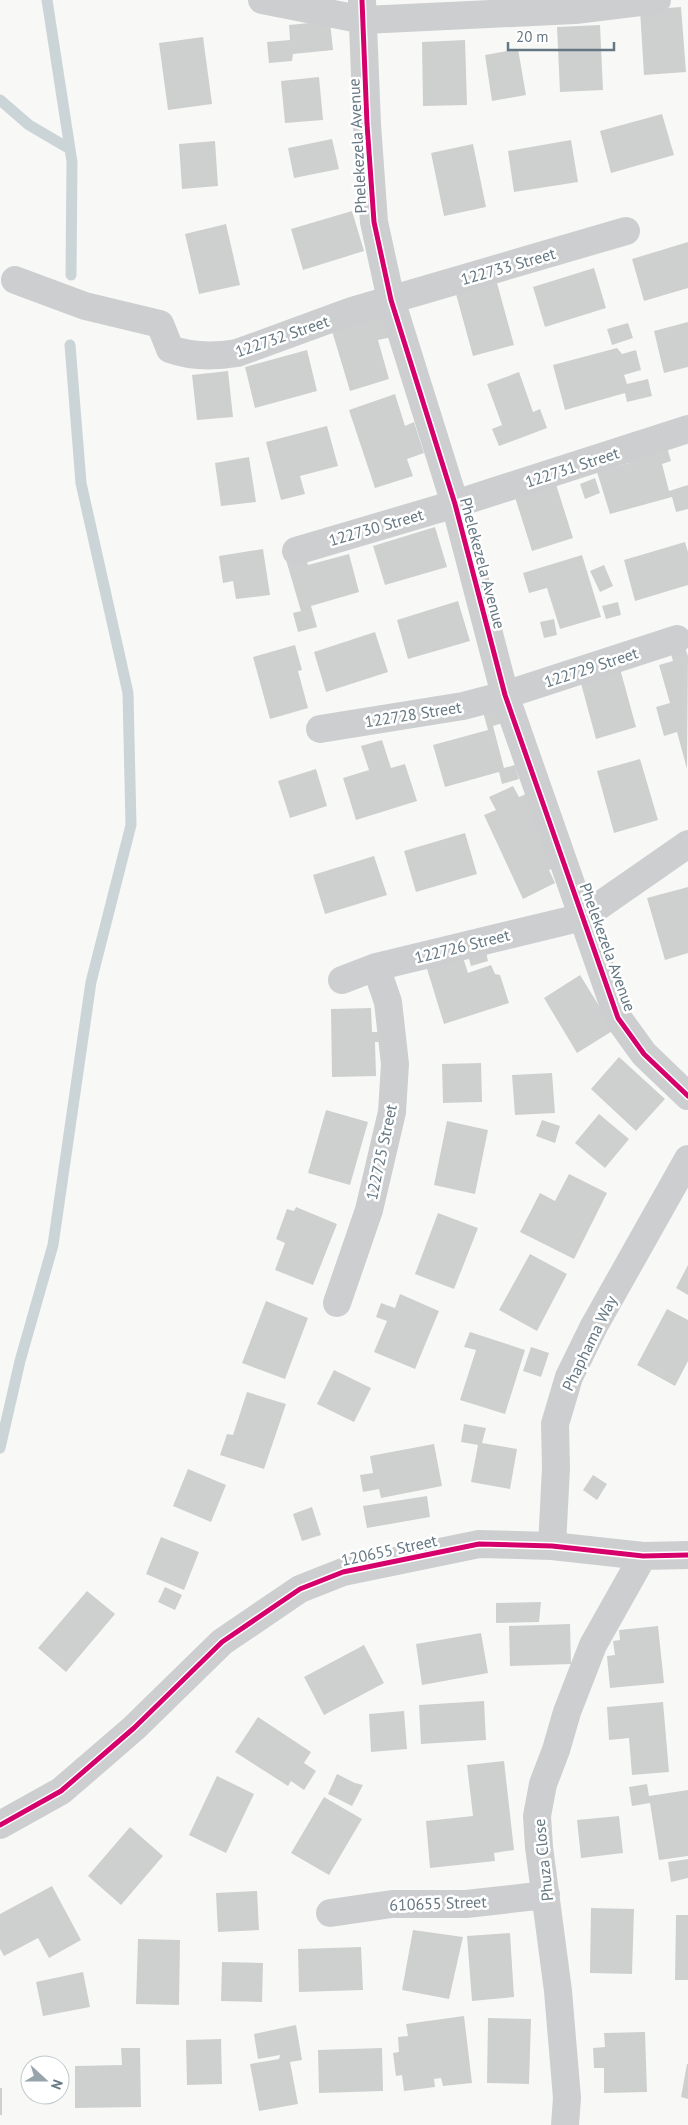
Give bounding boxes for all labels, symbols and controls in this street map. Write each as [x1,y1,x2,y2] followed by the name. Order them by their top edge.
[508,20,614,52] scale bar
[516,27,549,46] text: 20 m
[343,78,371,214] street label: Phelekezela Avenue
[458,243,558,289] street label: 122733 Street
[233,310,332,361] street label: 122732 Street
[523,442,622,492] street label: 122731 Street
[456,495,510,631] street label: Phelekezela Avenue
[326,504,426,550] street label: 122730 Street
[542,642,641,692] street label: 122729 Street
[363,696,463,732] street label: 122728 Street
[575,880,641,1014] street label: Phelekezela Avenue
[412,924,512,967] street label: 122726 Street
[361,1102,401,1202] street label: 122725 Street
[557,1291,621,1394] street label: Phaphama Way
[339,1530,439,1570] street label: 120655 Street
[529,1818,557,1902] street label: Phuza Close
[389,1891,488,1915] street label: 610655 Street
[20,2055,70,2105] north arrow
[47,2077,67,2092] text: N

